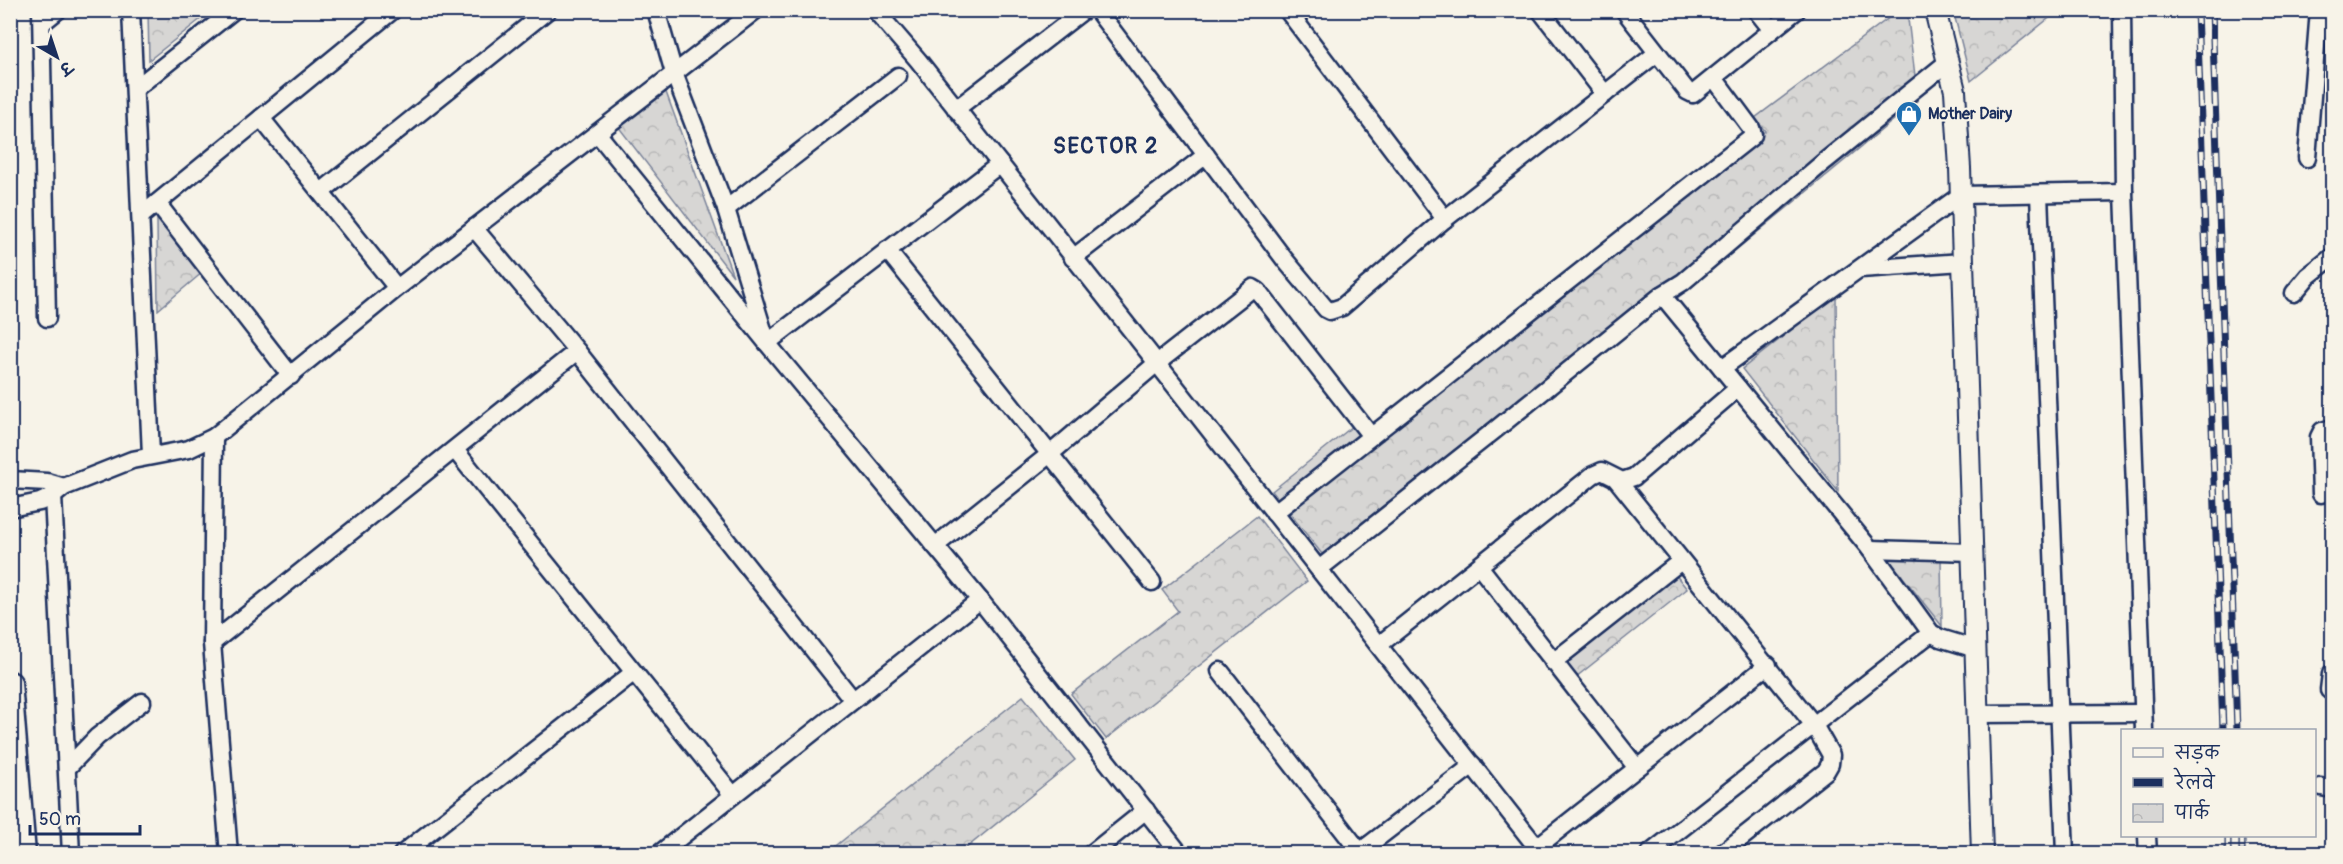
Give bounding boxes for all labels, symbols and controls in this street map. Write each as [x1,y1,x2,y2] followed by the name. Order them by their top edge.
[27,27,87,87] north arrow
[54,55,78,80] text: उ
[1894,99,1924,137] shop icon: Mother Dairy
[1928,104,2012,124] place label: Mother Dairy
[1053,132,1159,160] district label: SECTOR 2
[2121,729,2316,837] legend
[2174,742,2220,765] text: सड़क
[2173,767,2216,795] text: रेलवे
[30,798,140,836] scale bar
[2174,799,2210,825] text: पार्क
[39,808,81,831] text: 50 m

